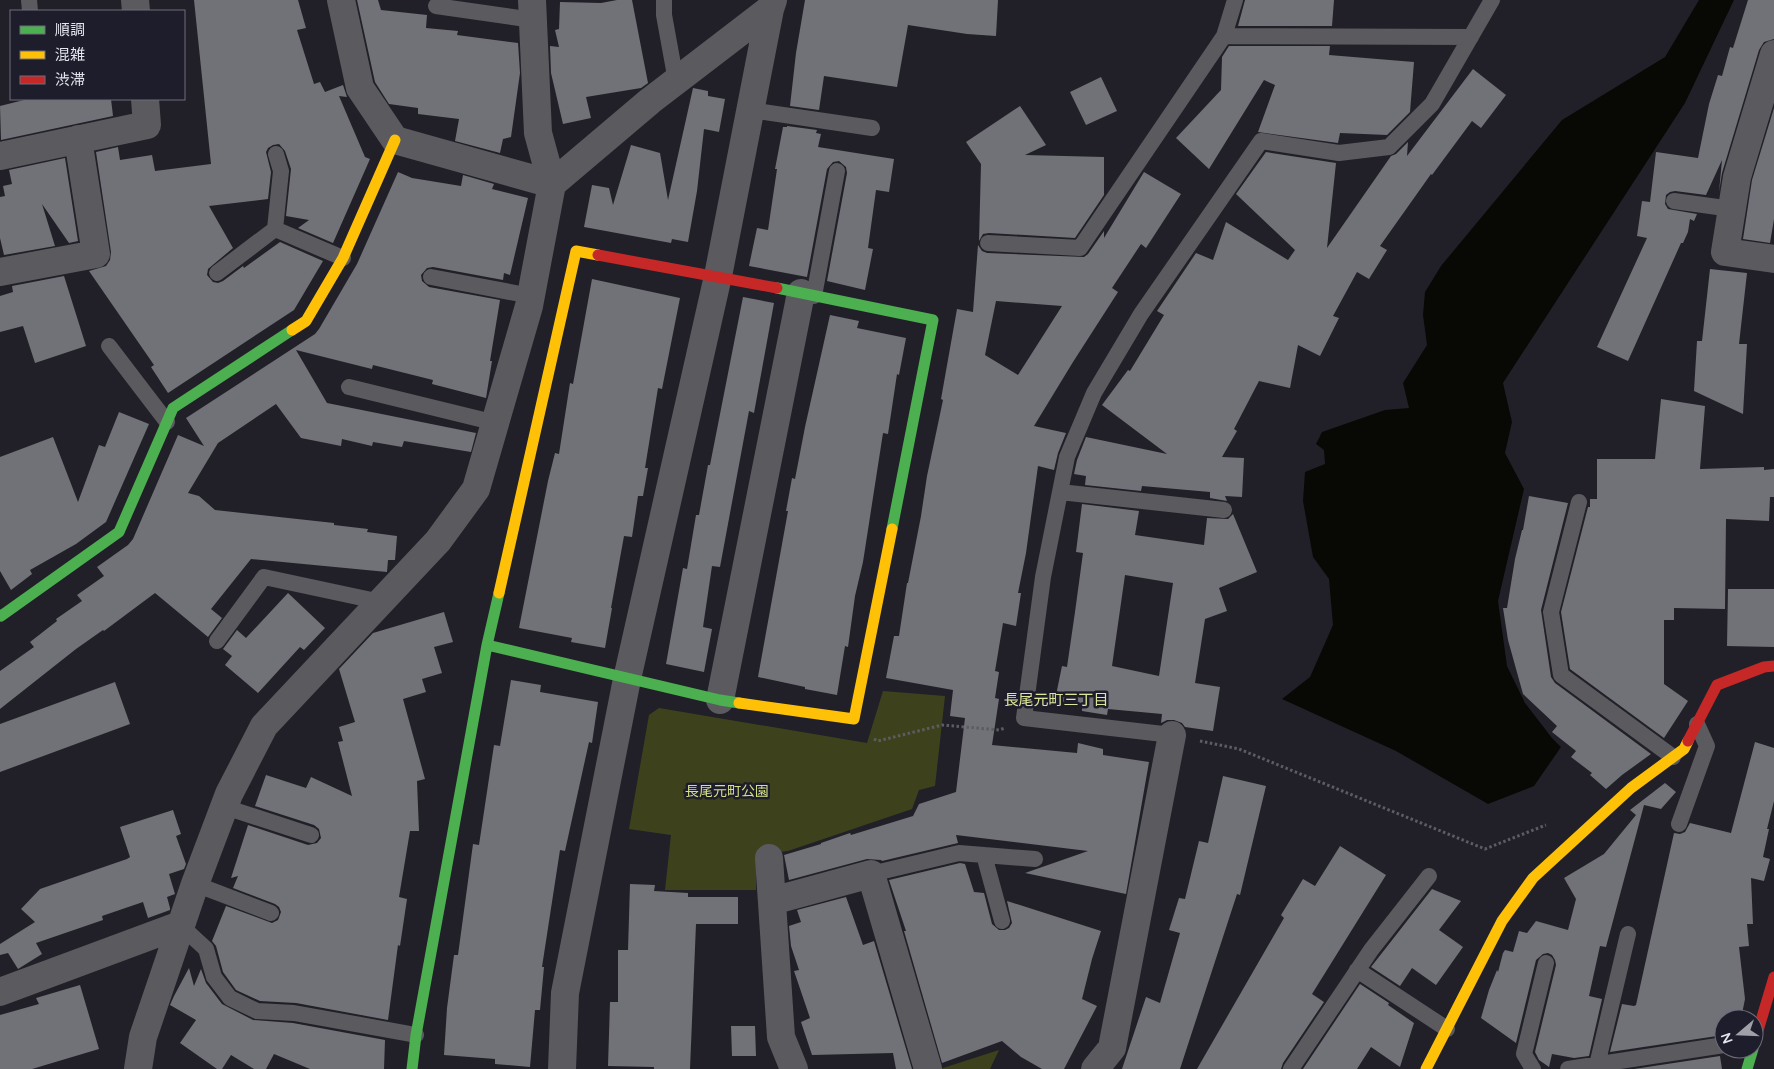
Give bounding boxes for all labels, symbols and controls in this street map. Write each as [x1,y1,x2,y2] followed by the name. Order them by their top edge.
[10,10,185,100] legend
[55,20,85,39] text: 順調
[55,45,85,64] text: 混雑
[55,70,85,89] text: 渋滞
[1003,690,1109,709] district label: 長尾元町三丁目
[685,782,769,800] park label: 長尾元町公園
[1714,1009,1764,1059] north arrow
[1717,1030,1737,1046] text: N

